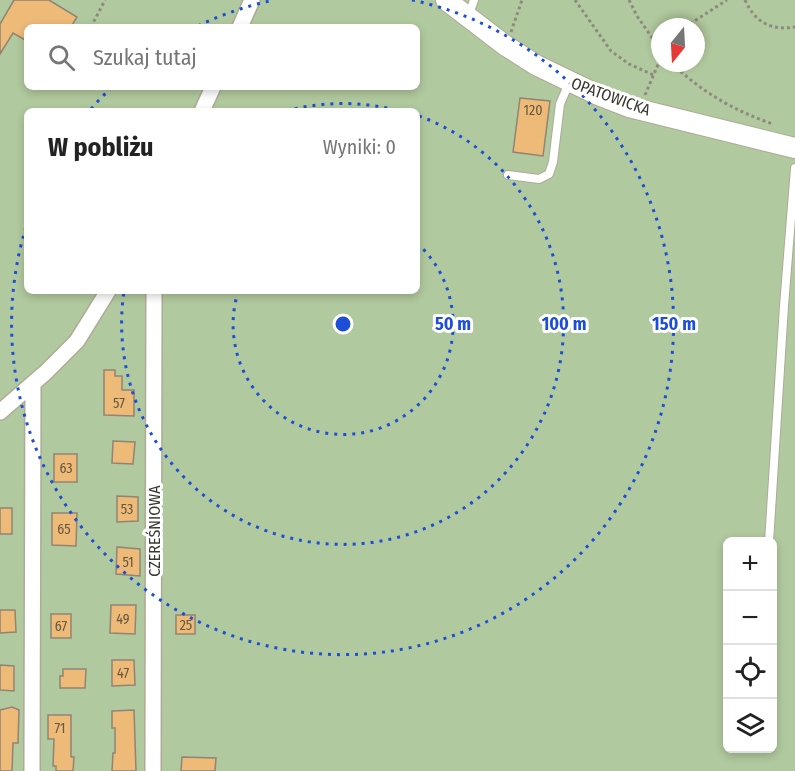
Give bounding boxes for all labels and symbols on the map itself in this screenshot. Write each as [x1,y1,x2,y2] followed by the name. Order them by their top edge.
[651,18,705,72] north arrow
[569,73,654,120] street label: OPATOWICKA
[524,102,542,119] house number: 120
[435,313,471,335] text: 50 m
[542,313,586,335] text: 100 m
[652,313,696,335] text: 150 m
[333,314,353,334] centre of rings
[113,395,125,412] house number: 57
[59,460,73,477] house number: 63
[145,485,164,577] street label: CZEREŚNIOWA
[121,501,133,518] house number: 53
[57,521,71,538] house number: 65
[122,554,134,571] house number: 51
[116,611,130,628] house number: 49
[180,617,192,634] house number: 25
[55,618,67,635] house number: 67
[117,665,129,682] house number: 47
[55,720,65,737] house number: 71

